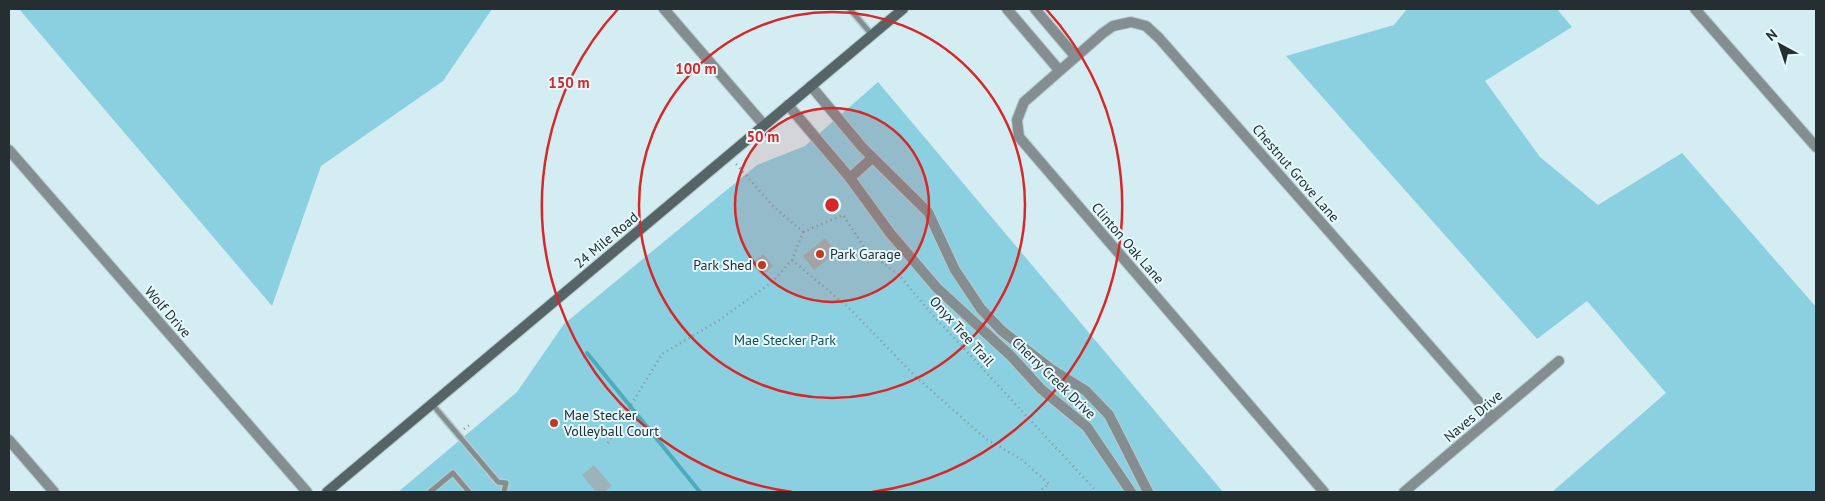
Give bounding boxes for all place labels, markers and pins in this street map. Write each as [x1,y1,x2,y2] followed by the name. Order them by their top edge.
[823,196,841,214] centre of rings
[830,245,901,263] place label: Park Garage
[814,248,826,260] marker: Park Garage
[693,256,752,274] place label: Park Shed
[756,259,768,271] marker: Park Shed
[563,406,659,440] place label: Mae Stecker Volleyball Court
[548,417,560,429] marker: Mae Stecker Volleyball Court

